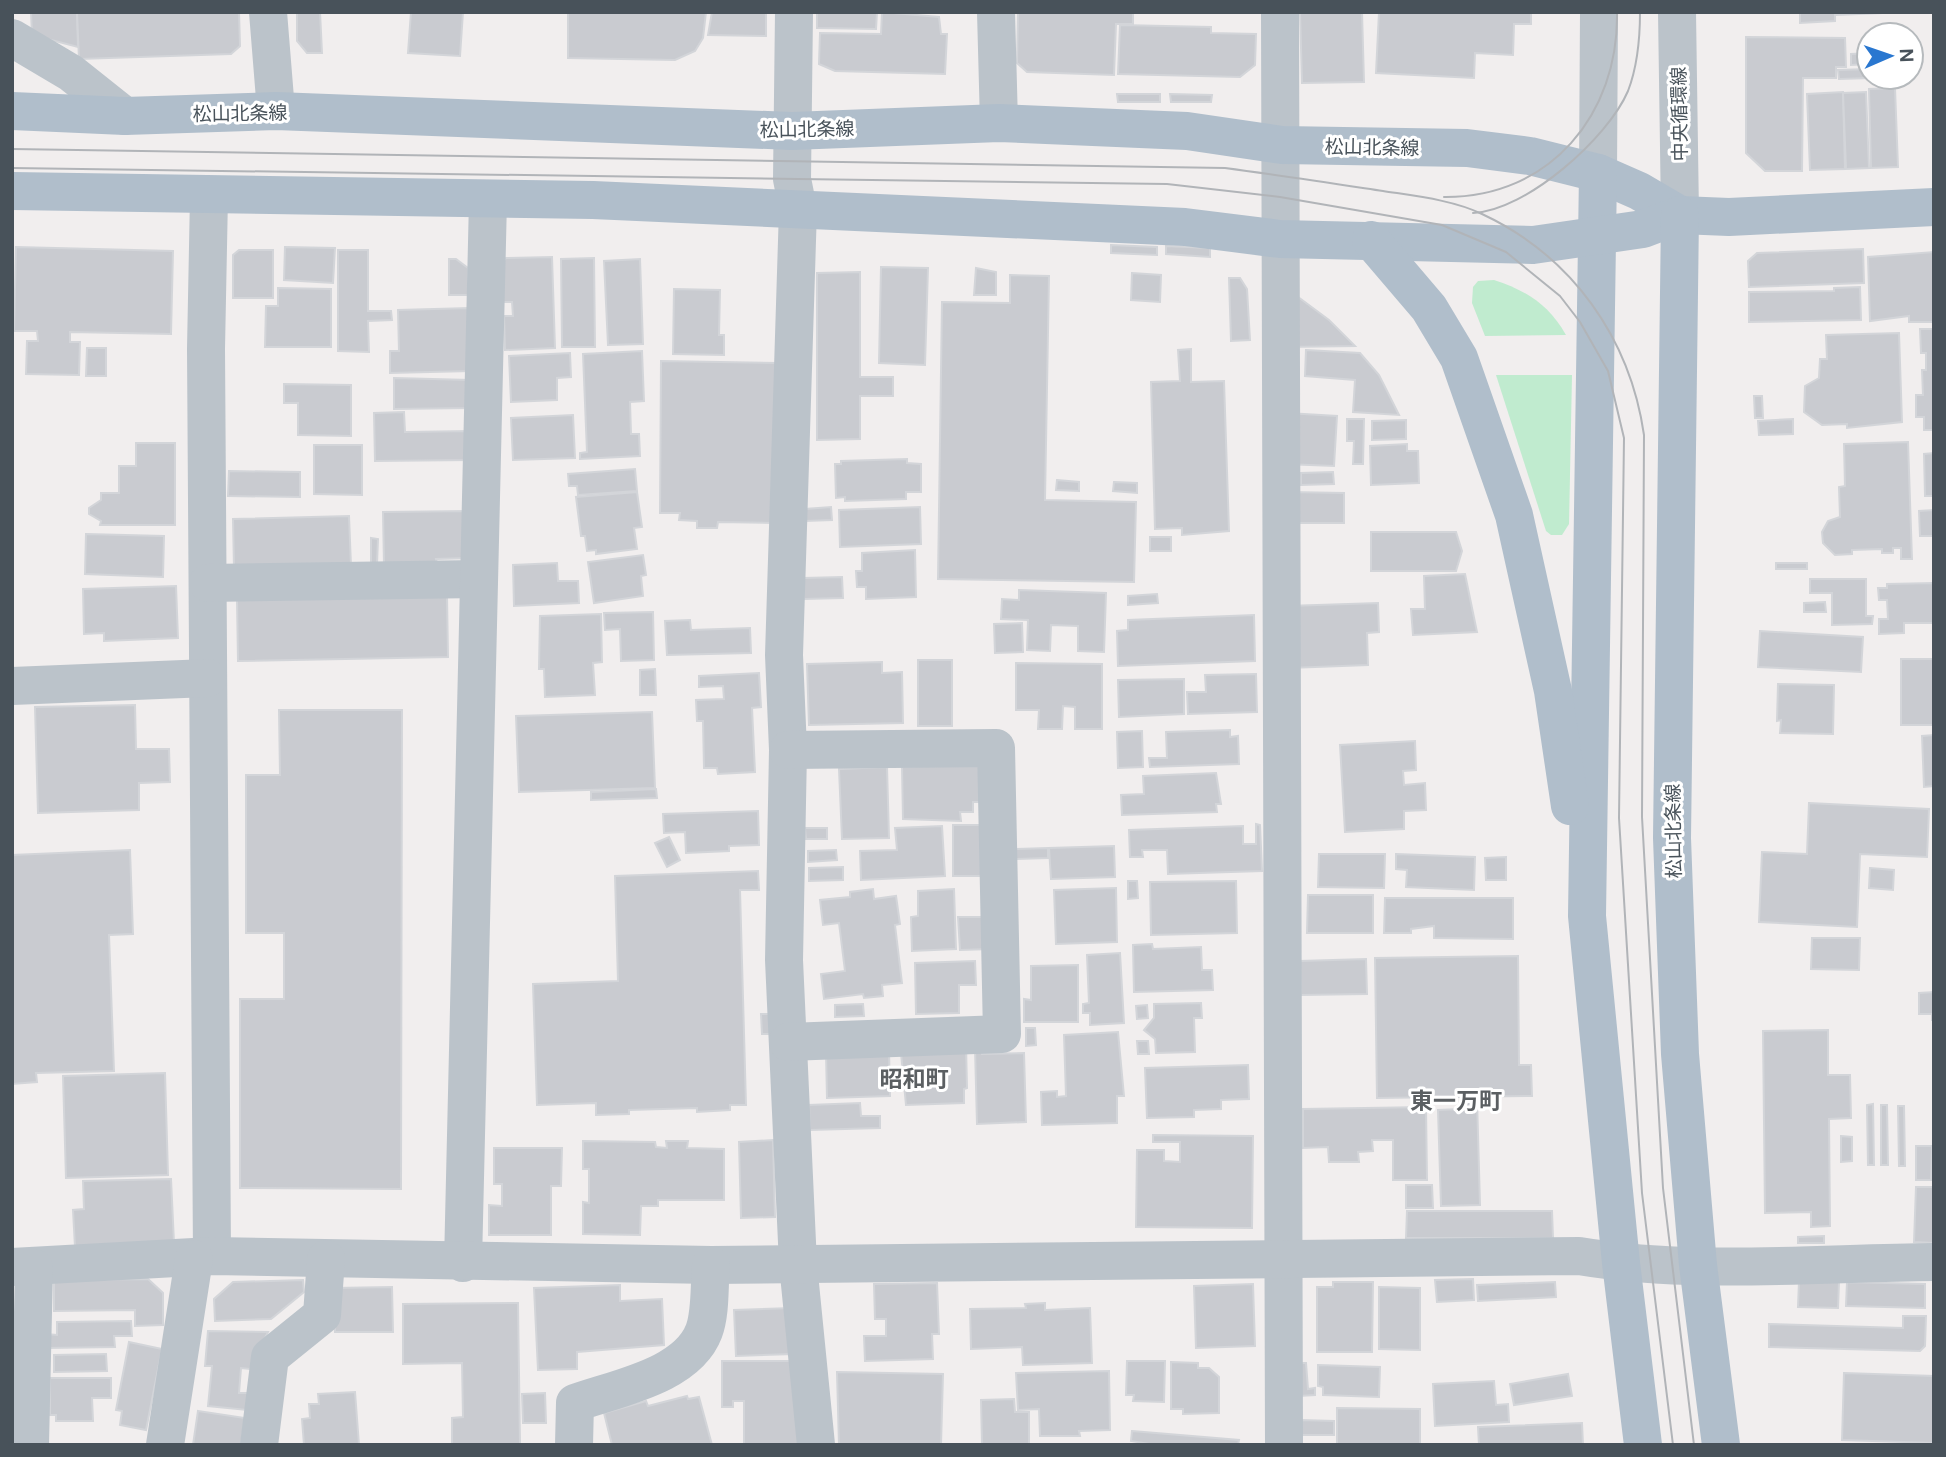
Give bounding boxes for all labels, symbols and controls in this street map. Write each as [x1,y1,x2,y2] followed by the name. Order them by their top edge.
[1855,21,1925,91] north arrow
[1894,48,1919,63] text: N
[1666,66,1693,162] street label: 中央循環線
[192,100,288,127] street label: 松山北条線
[759,116,855,143] street label: 松山北条線
[1324,134,1420,161] street label: 松山北条線
[1660,783,1687,879] street label: 松山北条線
[880,1064,949,1094] district label: 昭和町
[1410,1086,1502,1116] district label: 東一万町

